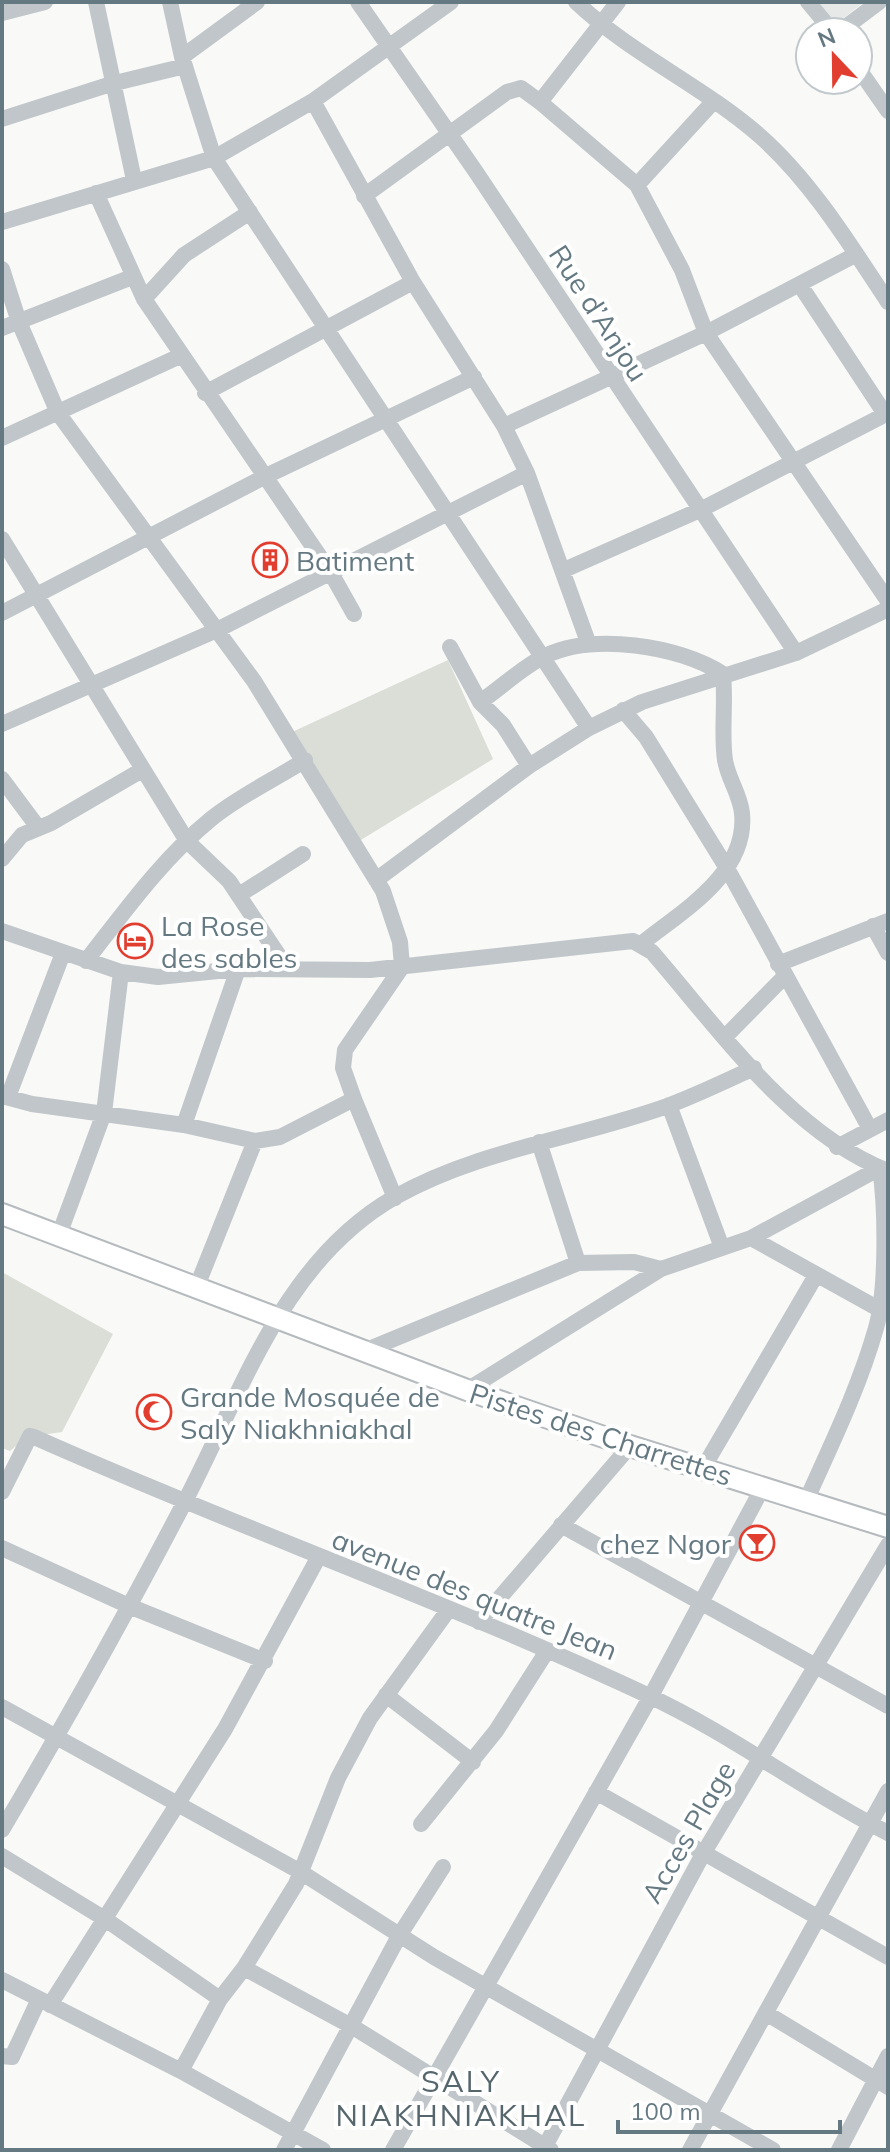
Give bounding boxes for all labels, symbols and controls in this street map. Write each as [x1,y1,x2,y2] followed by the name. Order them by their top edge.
[794,16,874,96] north arrow
[814,21,839,54] text: N
[542,238,656,388] street label: Rue d’Anjou
[251,541,289,579] building icon: Batiment
[296,543,415,578] place label: Batiment
[161,908,298,975] place label: La Rose des sables
[116,922,154,960] hotel icon: La Rose des sables
[465,1375,737,1493] street label: Pistes des Charrettes
[180,1379,440,1446] place label: Grande Mosquée de Saly Niakhniakhal
[135,1393,173,1431] mosque icon: Grande Mosquée de Saly Niakhniakhal
[327,1521,623,1667] street label: avenue des quatre Jean
[738,1524,776,1562] bar icon: chez Ngor
[600,1526,732,1561] place label: chez Ngor
[633,1755,743,1909] street label: Acces Plage
[336,2062,586,2134] district label: SALY NIAKHNIAKHAL
[618,2084,840,2134] scale bar
[630,2096,701,2126] text: 100 m

